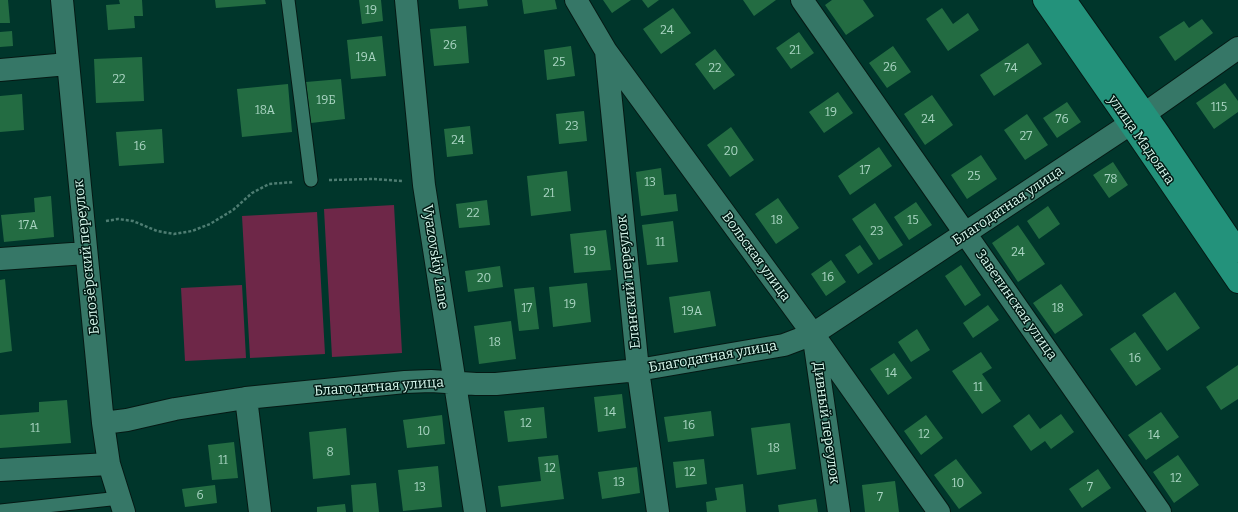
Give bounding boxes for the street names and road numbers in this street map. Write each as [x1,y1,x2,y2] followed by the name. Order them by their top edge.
[1104,92,1178,188] street label: улица Мадояна
[949,163,1067,249] street label: Благодатная улица
[71,179,103,335] street label: Белозёрский переулок
[418,204,452,310] street label: Vyazovskiy Lane
[718,209,794,305] street label: Вольская улица
[614,214,644,350] street label: Еланский переулок
[972,247,1060,363] street label: Заветинская улица
[648,337,778,377] street label: Благодатная улица
[809,361,843,485] street label: Дивный переулок
[314,374,444,400] street label: Благодатная улица

